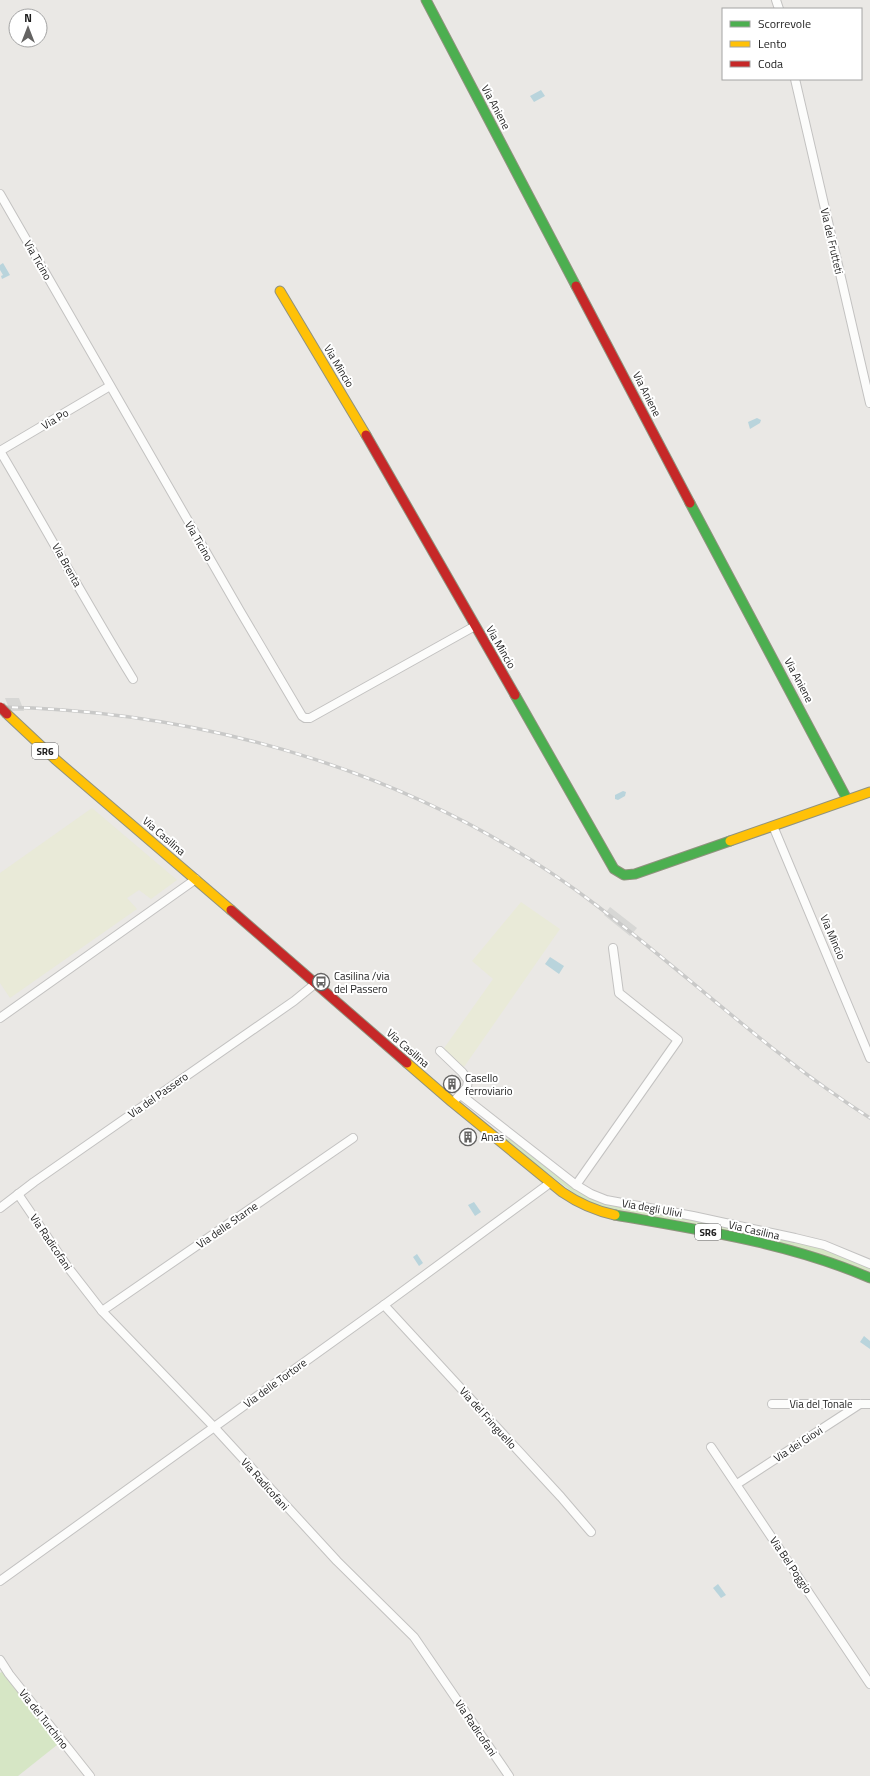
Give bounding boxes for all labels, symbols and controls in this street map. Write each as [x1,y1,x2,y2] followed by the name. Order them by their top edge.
[8,8,48,48] north arrow
[722,8,862,80] legend
[24,10,32,26] text: N
[758,14,811,33] text: Scorrevole
[758,34,787,53] text: Lento
[758,54,783,73] text: Coda
[478,82,515,133] street label: Via Aniene
[817,206,847,276] street label: Via dei Frutteti
[20,237,56,283] street label: Via Ticino
[320,342,358,391] street label: Via Mincio
[629,369,665,420] street label: Via Aniene
[38,405,72,433] street label: Via Po
[181,518,217,564] street label: Via Ticino
[48,540,86,590] street label: Via Brenta
[482,623,520,672] street label: Via Mincio
[781,655,818,706] street label: Via Aniene
[32,743,58,759] road number: SR6
[139,813,189,859] street label: Via Casilina
[816,912,850,962] street label: Via Mincio
[334,968,390,997] place label: Casilina /via del Passero
[311,972,331,992] bus stop icon: Casilina /via del Passero
[383,1025,433,1071] street label: Via Casilina
[125,1068,192,1122] street label: Via del Passero
[465,1070,513,1099] place label: Casello ferroviario
[442,1074,462,1094] building icon: Casello ferroviario
[458,1127,478,1147] building icon: Anas
[481,1129,504,1145] place label: Anas
[621,1195,683,1221] street label: Via degli Ulivi
[193,1198,261,1252] street label: Via delle Starne
[26,1210,76,1274] street label: Via Radicofani
[727,1216,782,1244] street label: Via Casilina
[695,1224,721,1240] road number: SR6
[240,1354,310,1411] street label: Via delle Tortore
[456,1383,520,1453] street label: Via del Fringuello
[789,1396,853,1412] street label: Via del Tonale
[770,1422,826,1466] street label: Via dei Giovi
[237,1454,293,1514] street label: Via Radicofani
[766,1533,816,1597] street label: Via Bel Poggio
[15,1686,73,1753] street label: Via del Turchino
[451,1696,501,1760] street label: Via Radicofani

